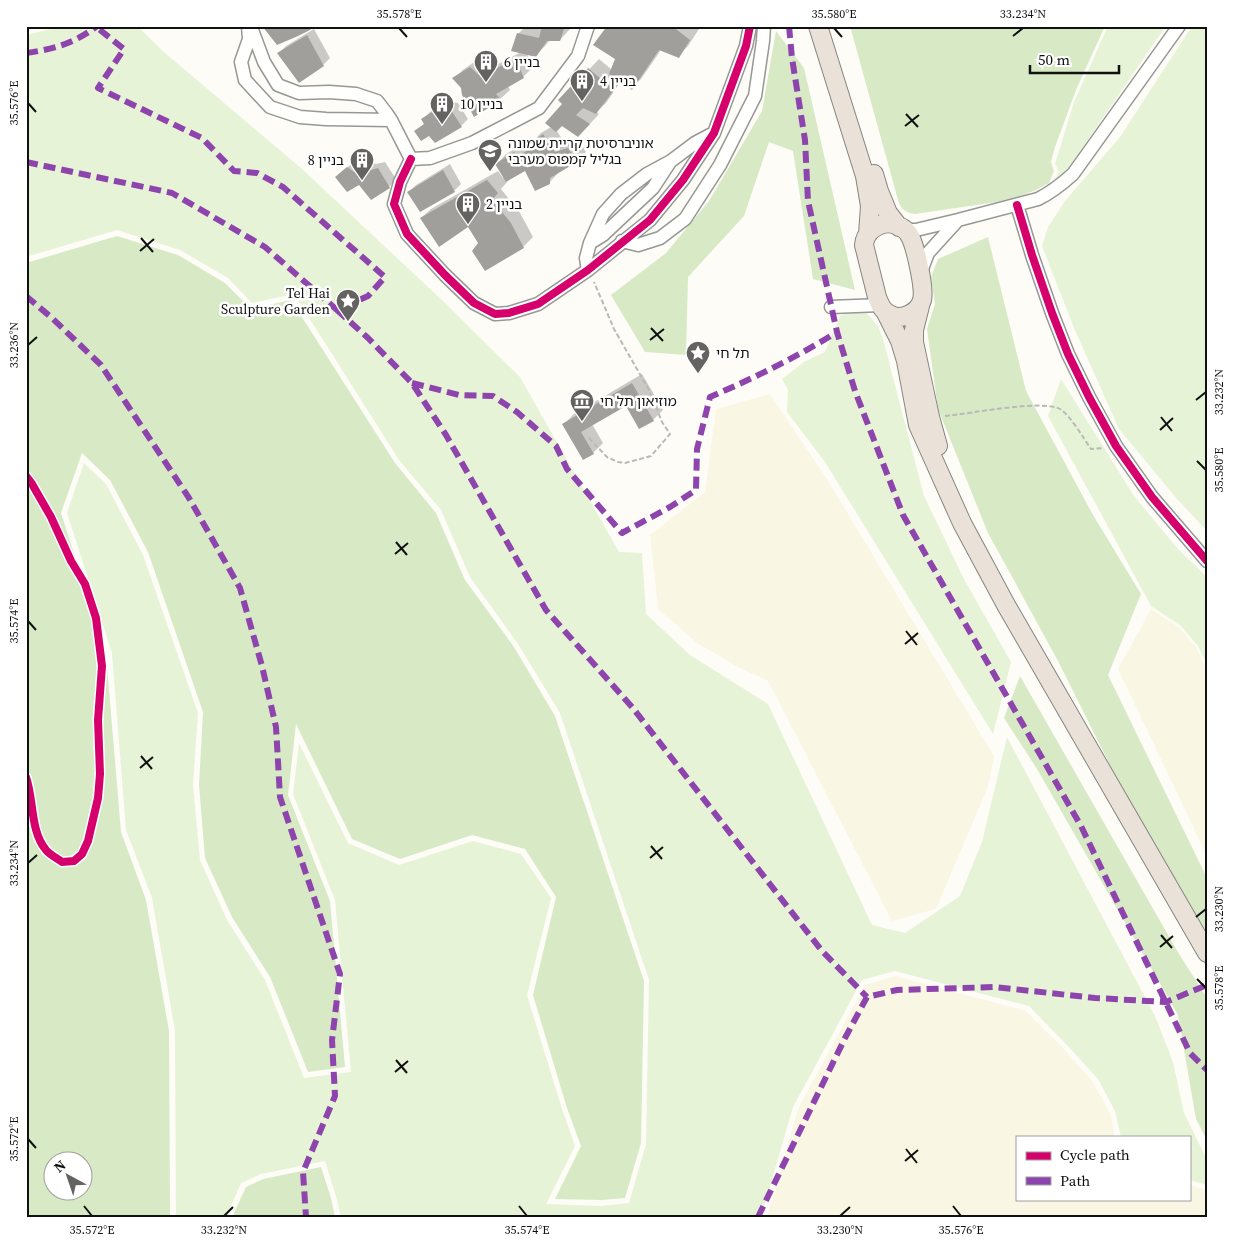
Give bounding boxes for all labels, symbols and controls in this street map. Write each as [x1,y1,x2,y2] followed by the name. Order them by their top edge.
[377,6,421,22] text: 35.578°E
[812,6,856,22] text: 35.580°E
[1000,6,1046,22] text: 33.234°N
[1030,42,1119,74] scale bar
[473,49,499,83] building icon: בניין 6
[1038,49,1070,70] text: 50 m
[504,52,540,72] place label: בניין 6
[569,68,595,102] building icon: בניין 4
[600,71,636,91] place label: בניין 4
[6,81,22,125] text: 35.576°E
[429,91,455,125] building icon: בניין 10
[460,94,503,114] place label: בניין 10
[508,133,654,169] place label: אוניברסיטת קריית שמונה בגליל קמפוס מערבי
[477,138,503,172] school or university icon: אוניברסיטת קריית שמונה בגליל קמפוס מערבי
[349,147,375,181] building icon: בניין 8
[308,150,344,170] place label: בניין 8
[455,191,481,225] building icon: בניין 2
[486,194,522,214] place label: בניין 2
[221,283,331,319] place label: Tel Hai Sculpture Garden
[335,288,361,322] place icon: Tel Hai Sculpture Garden
[6,322,22,368] text: 33.236°N
[685,340,711,374] place icon: תל חי
[716,343,750,363] place label: תל חי
[1211,369,1227,415] text: 33.232°N
[569,388,595,422] museum icon: מוזיאון תל חי
[600,391,677,411] place label: מוזיאון תל חי
[1211,448,1227,492] text: 35.580°E
[6,599,22,643] text: 35.574°E
[6,840,22,886] text: 33.234°N
[1211,886,1227,932] text: 33.230°N
[1211,966,1227,1010] text: 35.578°E
[6,1117,22,1161] text: 35.572°E
[1016,1136,1190,1200] legend
[1060,1144,1130,1165] text: Cycle path
[42,1150,92,1200] north arrow
[49,1155,70,1177] text: N
[1060,1170,1090,1191] text: Path
[70,1222,114,1238] text: 35.572°E
[201,1222,247,1238] text: 33.232°N
[505,1222,549,1238] text: 35.574°E
[817,1222,863,1238] text: 33.230°N
[939,1222,983,1238] text: 35.576°E

